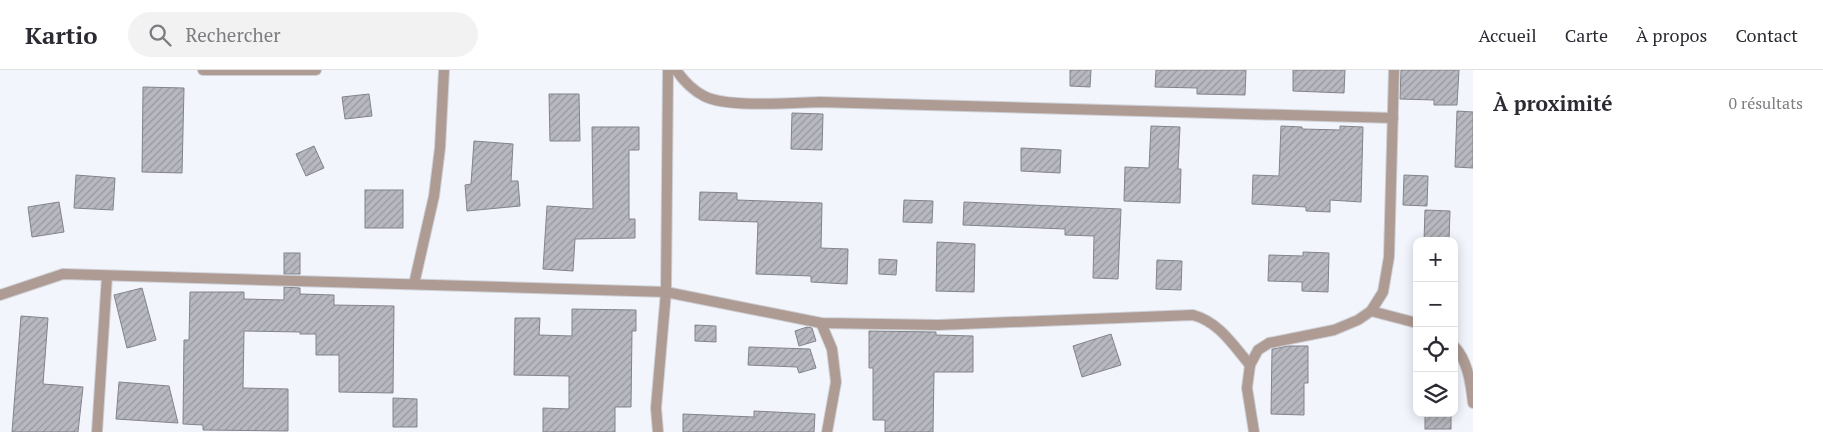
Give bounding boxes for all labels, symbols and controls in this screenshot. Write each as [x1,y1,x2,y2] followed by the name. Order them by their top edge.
[128,12,478,57] search box
[25,19,98,51] text: Kartio
[146,21,174,49] icon: search
[186,22,281,47] text: Rechercher
[1478,23,1537,47] text: Accueil
[1565,23,1608,47] text: Carte
[1636,23,1707,47] text: À propos
[1735,23,1798,47] text: Contact
[1493,89,1613,117] text: À proximité
[1729,92,1803,114] text: 0 résultats
[1413,237,1458,417] map controls
[1413,237,1458,282] button: +
[1413,282,1458,327] button: −
[1413,327,1458,372] button: locate
[1413,372,1458,417] button: layers

